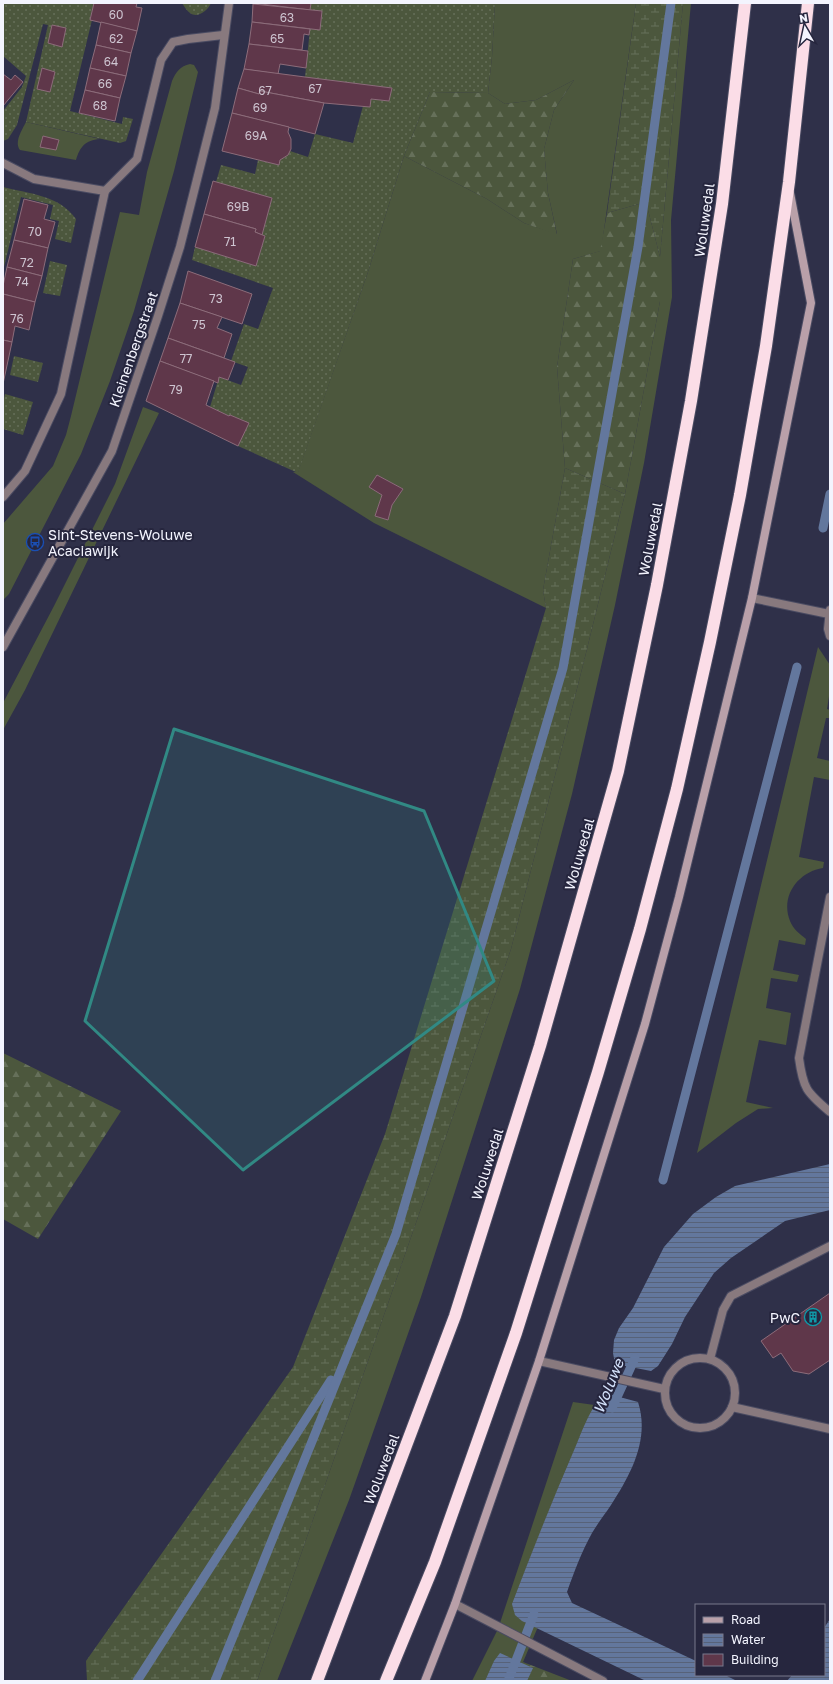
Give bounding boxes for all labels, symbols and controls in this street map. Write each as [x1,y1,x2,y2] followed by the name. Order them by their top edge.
[109,7,123,22] house number: 60
[785,8,825,48] north arrow
[280,10,294,25] house number: 63
[798,11,809,25] text: N
[109,31,123,46] house number: 62
[270,31,284,46] house number: 65
[104,54,118,69] house number: 64
[98,76,112,91] house number: 66
[308,81,322,96] house number: 67
[258,83,272,98] house number: 67
[93,98,107,113] house number: 68
[253,100,267,115] house number: 69
[245,128,267,143] house number: 69A
[690,182,718,258] street label: Woluwedal
[227,199,249,214] house number: 69B
[28,224,42,239] house number: 70
[224,234,236,249] house number: 71
[20,255,34,270] house number: 72
[15,274,29,289] house number: 74
[105,289,161,409] street label: Kleinenbergstraat
[209,291,223,306] house number: 73
[10,311,24,326] house number: 76
[192,317,206,332] house number: 75
[180,351,192,366] house number: 77
[169,382,183,397] house number: 79
[635,501,665,577] street label: Woluwedal
[48,526,193,559] place label: Sint-Stevens-Woluwe Acaciawijk
[25,532,45,552] bus stop icon: Sint-Stevens-Woluwe Acaciawijk
[561,816,597,892] street label: Woluwedal
[467,1126,507,1202] street label: Woluwedal
[803,1307,823,1327] building icon: PwC
[770,1309,800,1326] place label: PwC
[589,1355,628,1416] water label: Woluwe
[360,1431,402,1507] street label: Woluwedal
[695,1604,825,1676] legend
[731,1612,760,1627] text: Road
[731,1632,765,1647] text: Water
[731,1652,779,1667] text: Building

